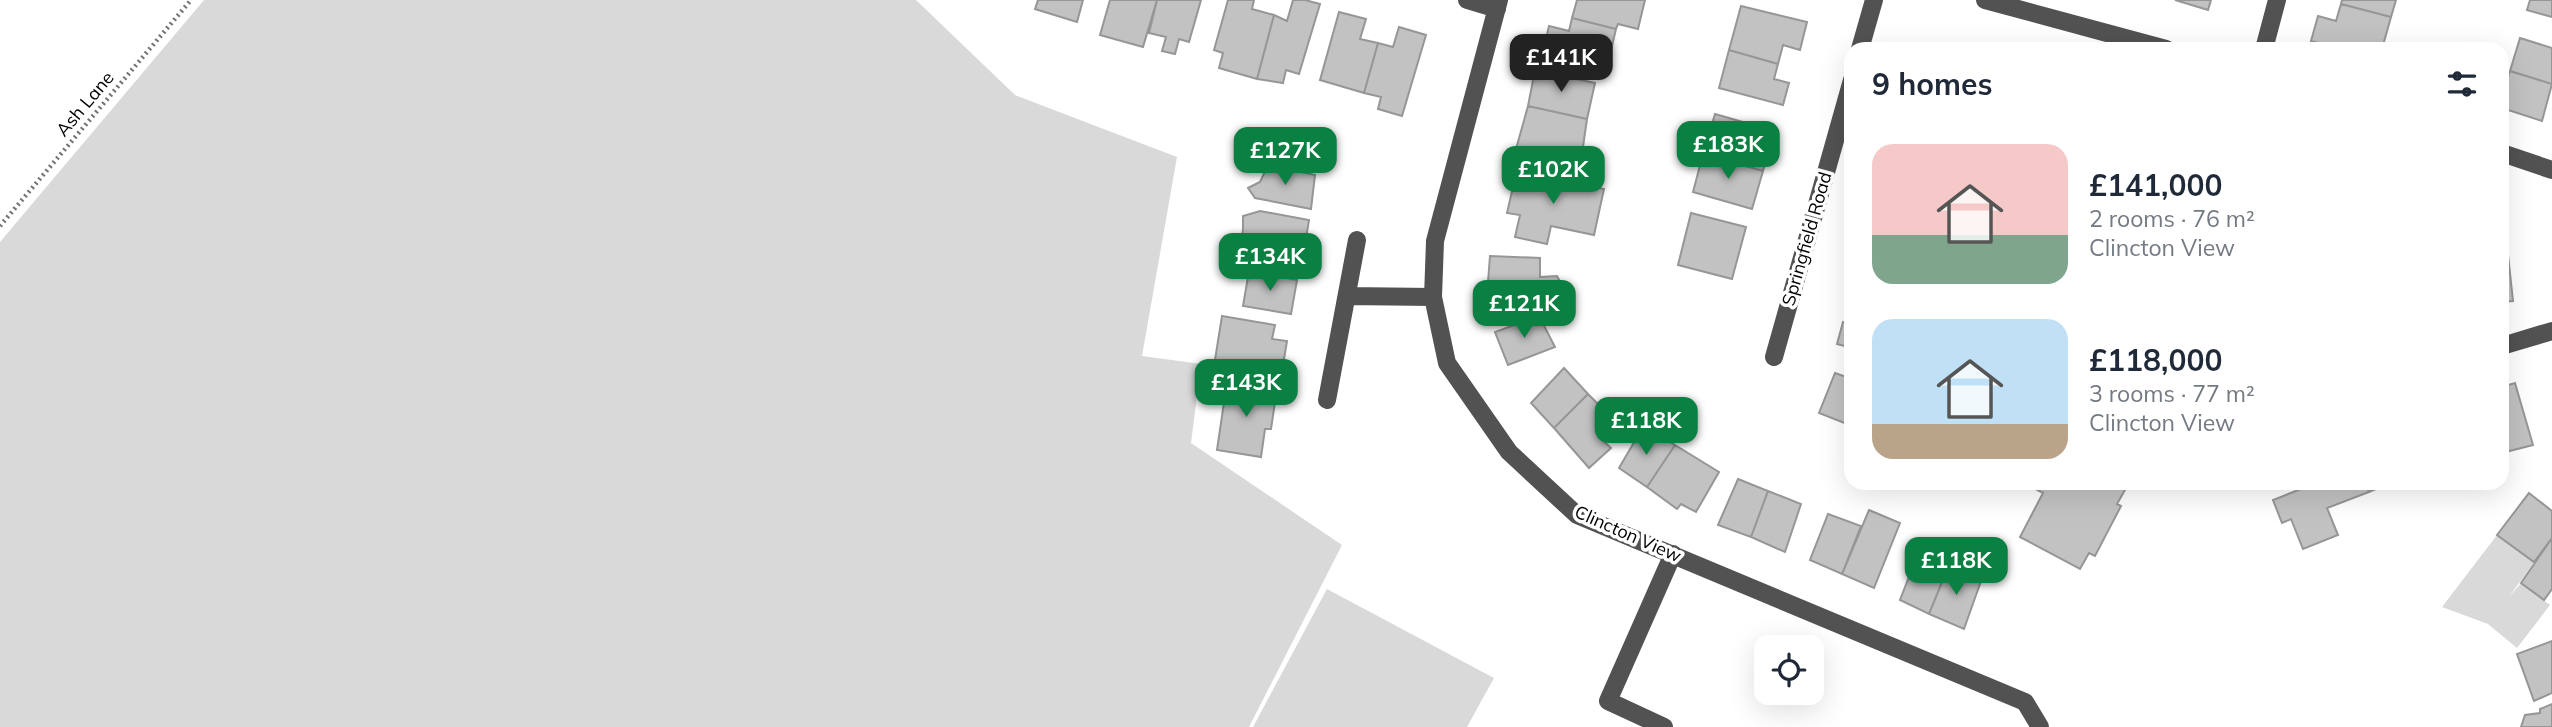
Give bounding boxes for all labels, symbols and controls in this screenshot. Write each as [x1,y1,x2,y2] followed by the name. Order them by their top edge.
[1512,34,1610,94] pin: £141K
[1526,42,1596,71] text: £141K
[1872,65,1993,103] text: 9 homes
[2443,65,2481,103] icon: filters
[51,66,119,141] street label: Ash Lane
[1679,122,1777,181] pin: £183K
[1236,128,1334,187] pin: £127K
[1693,129,1763,158] text: £183K
[1250,135,1320,164] text: £127K
[1504,146,1602,206] pin: £102K
[1518,154,1588,183] text: £102K
[2089,166,2222,204] text: £141,000
[1776,169,1837,308] street label: Springfield Road
[1928,172,2012,256] icon: home
[2089,204,2255,233] text: 2 rooms · 76 m²
[1221,233,1319,293] pin: £134K
[2089,233,2235,262] text: Clincton View
[1235,241,1305,270] text: £134K
[1475,280,1573,340] pin: £121K
[1489,288,1559,317] text: £121K
[2089,341,2222,379] text: £118,000
[1928,347,2012,431] icon: home
[1197,360,1295,419] pin: £143K
[1211,367,1281,396] text: £143K
[2089,379,2255,408] text: 3 rooms · 77 m²
[1597,398,1695,457] pin: £118K
[1611,405,1681,434] text: £118K
[2089,408,2235,437] text: Clincton View
[1571,500,1685,567] street label: Clincton View
[1907,538,2005,597] pin: £118K
[1921,545,1991,574] text: £118K
[1754,635,1824,705] map controls
[1754,635,1824,705] button: locate

